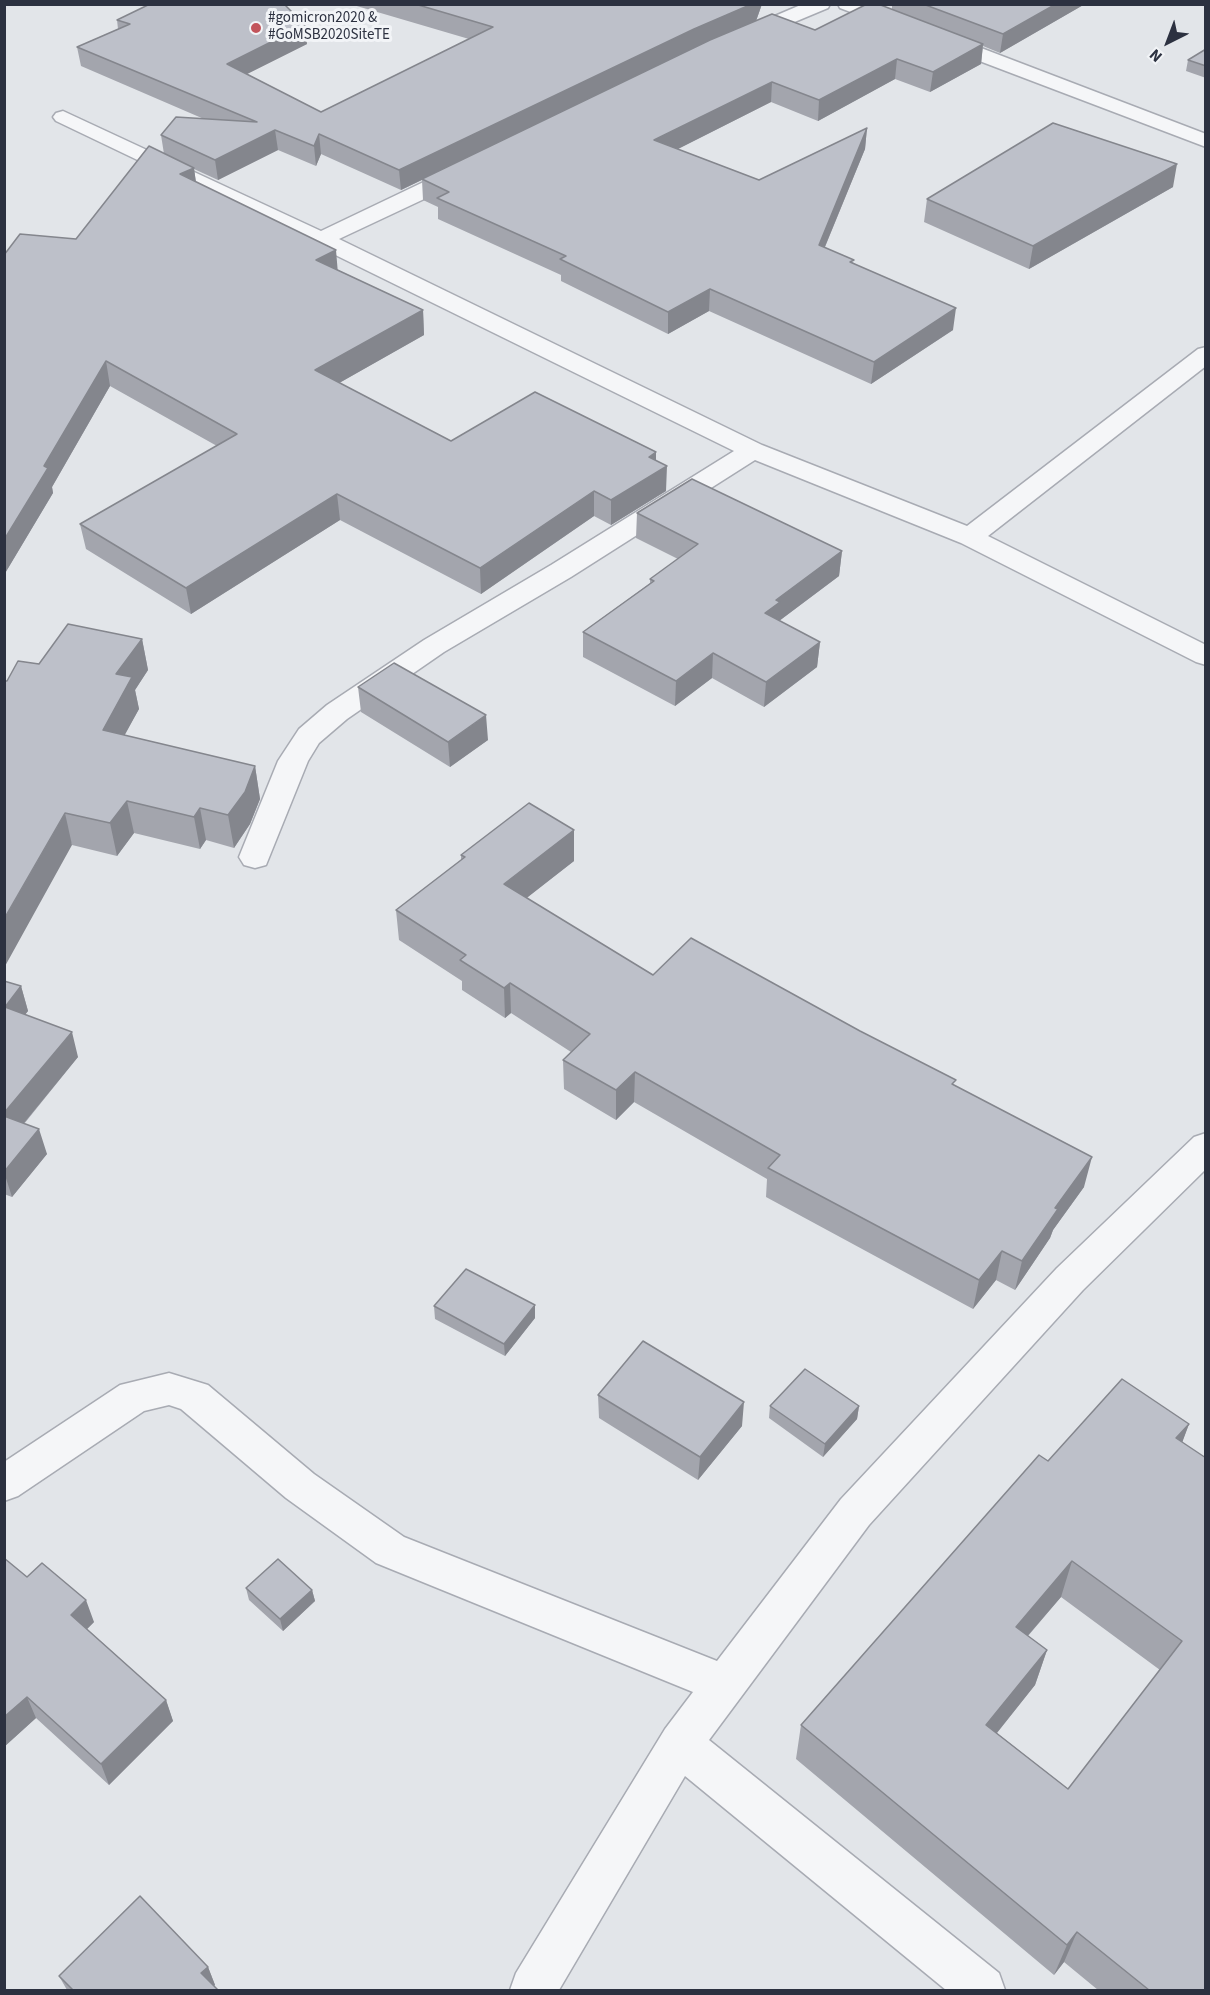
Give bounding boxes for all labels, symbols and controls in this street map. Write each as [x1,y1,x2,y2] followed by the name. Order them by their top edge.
[268,10,390,45] place label: #gomicron2020 & #GoMSB2020SiteTE
[1138,12,1198,72] north arrow
[249,21,263,35] marker: #gomicron2020 & #GoMSB2020SiteTE
[1145,44,1167,67] text: N

